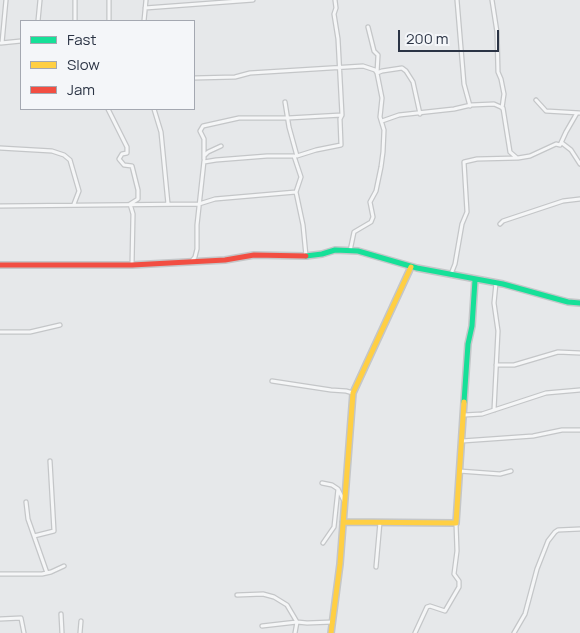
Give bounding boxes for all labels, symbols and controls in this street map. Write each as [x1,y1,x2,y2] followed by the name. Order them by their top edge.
[20,20,195,110] legend
[400,20,501,52] scale bar
[406,28,449,49] text: 200 m
[67,29,96,50] text: Fast
[67,54,100,75] text: Slow
[67,79,95,100] text: Jam

